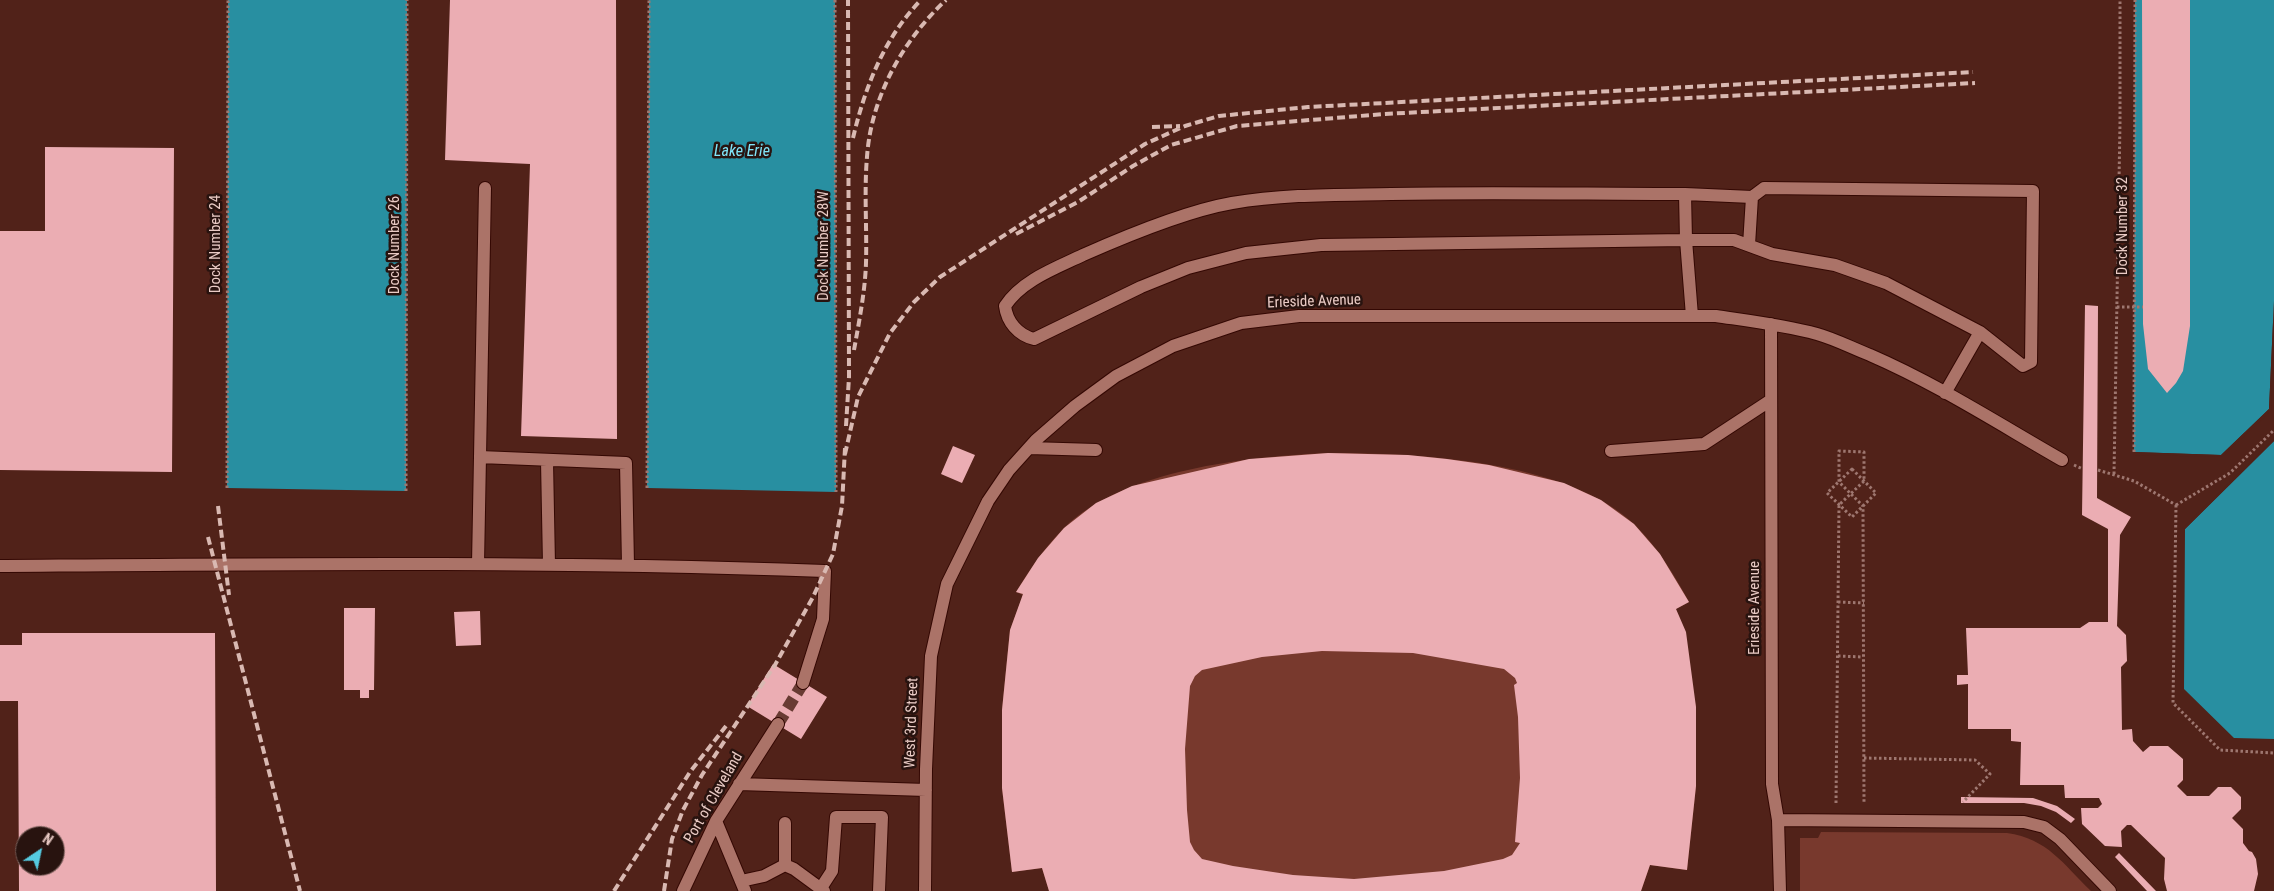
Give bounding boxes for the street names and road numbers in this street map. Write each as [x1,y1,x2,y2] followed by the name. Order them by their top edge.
[2114,177,2132,275] street label: Dock Number 32
[815,191,833,301] street label: Dock Number 28W
[207,195,225,293] street label: Dock Number 24
[386,196,404,294] street label: Dock Number 26
[1267,291,1361,313] street label: Erieside Avenue
[1746,561,1764,655] street label: Erieside Avenue
[901,677,923,769] street label: West 3rd Street
[681,749,747,847] street label: Port of Cleveland

